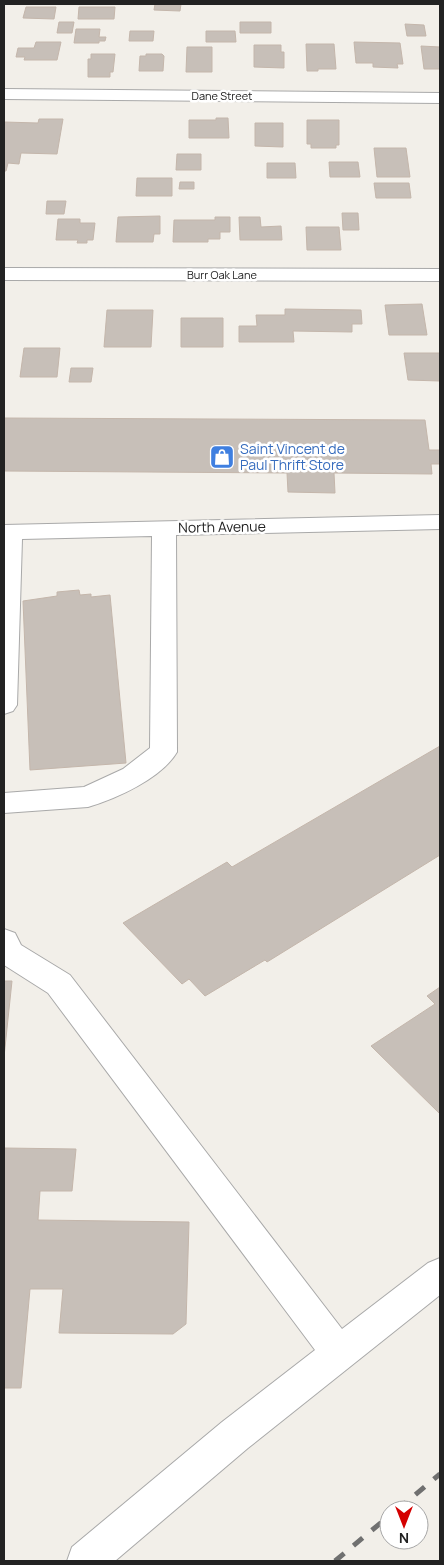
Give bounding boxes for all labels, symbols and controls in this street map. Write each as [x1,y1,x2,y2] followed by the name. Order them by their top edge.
[192,88,252,103] street label: Dane Street
[187,267,257,282] street label: Burr Oak Lane
[240,439,345,474] place label: Saint Vincent de Paul Thrift Store
[209,444,235,470] shop icon: Saint Vincent de Paul Thrift Store
[178,516,266,537] street label: North Avenue
[379,1500,429,1550] north arrow
[399,1529,409,1548] text: N

